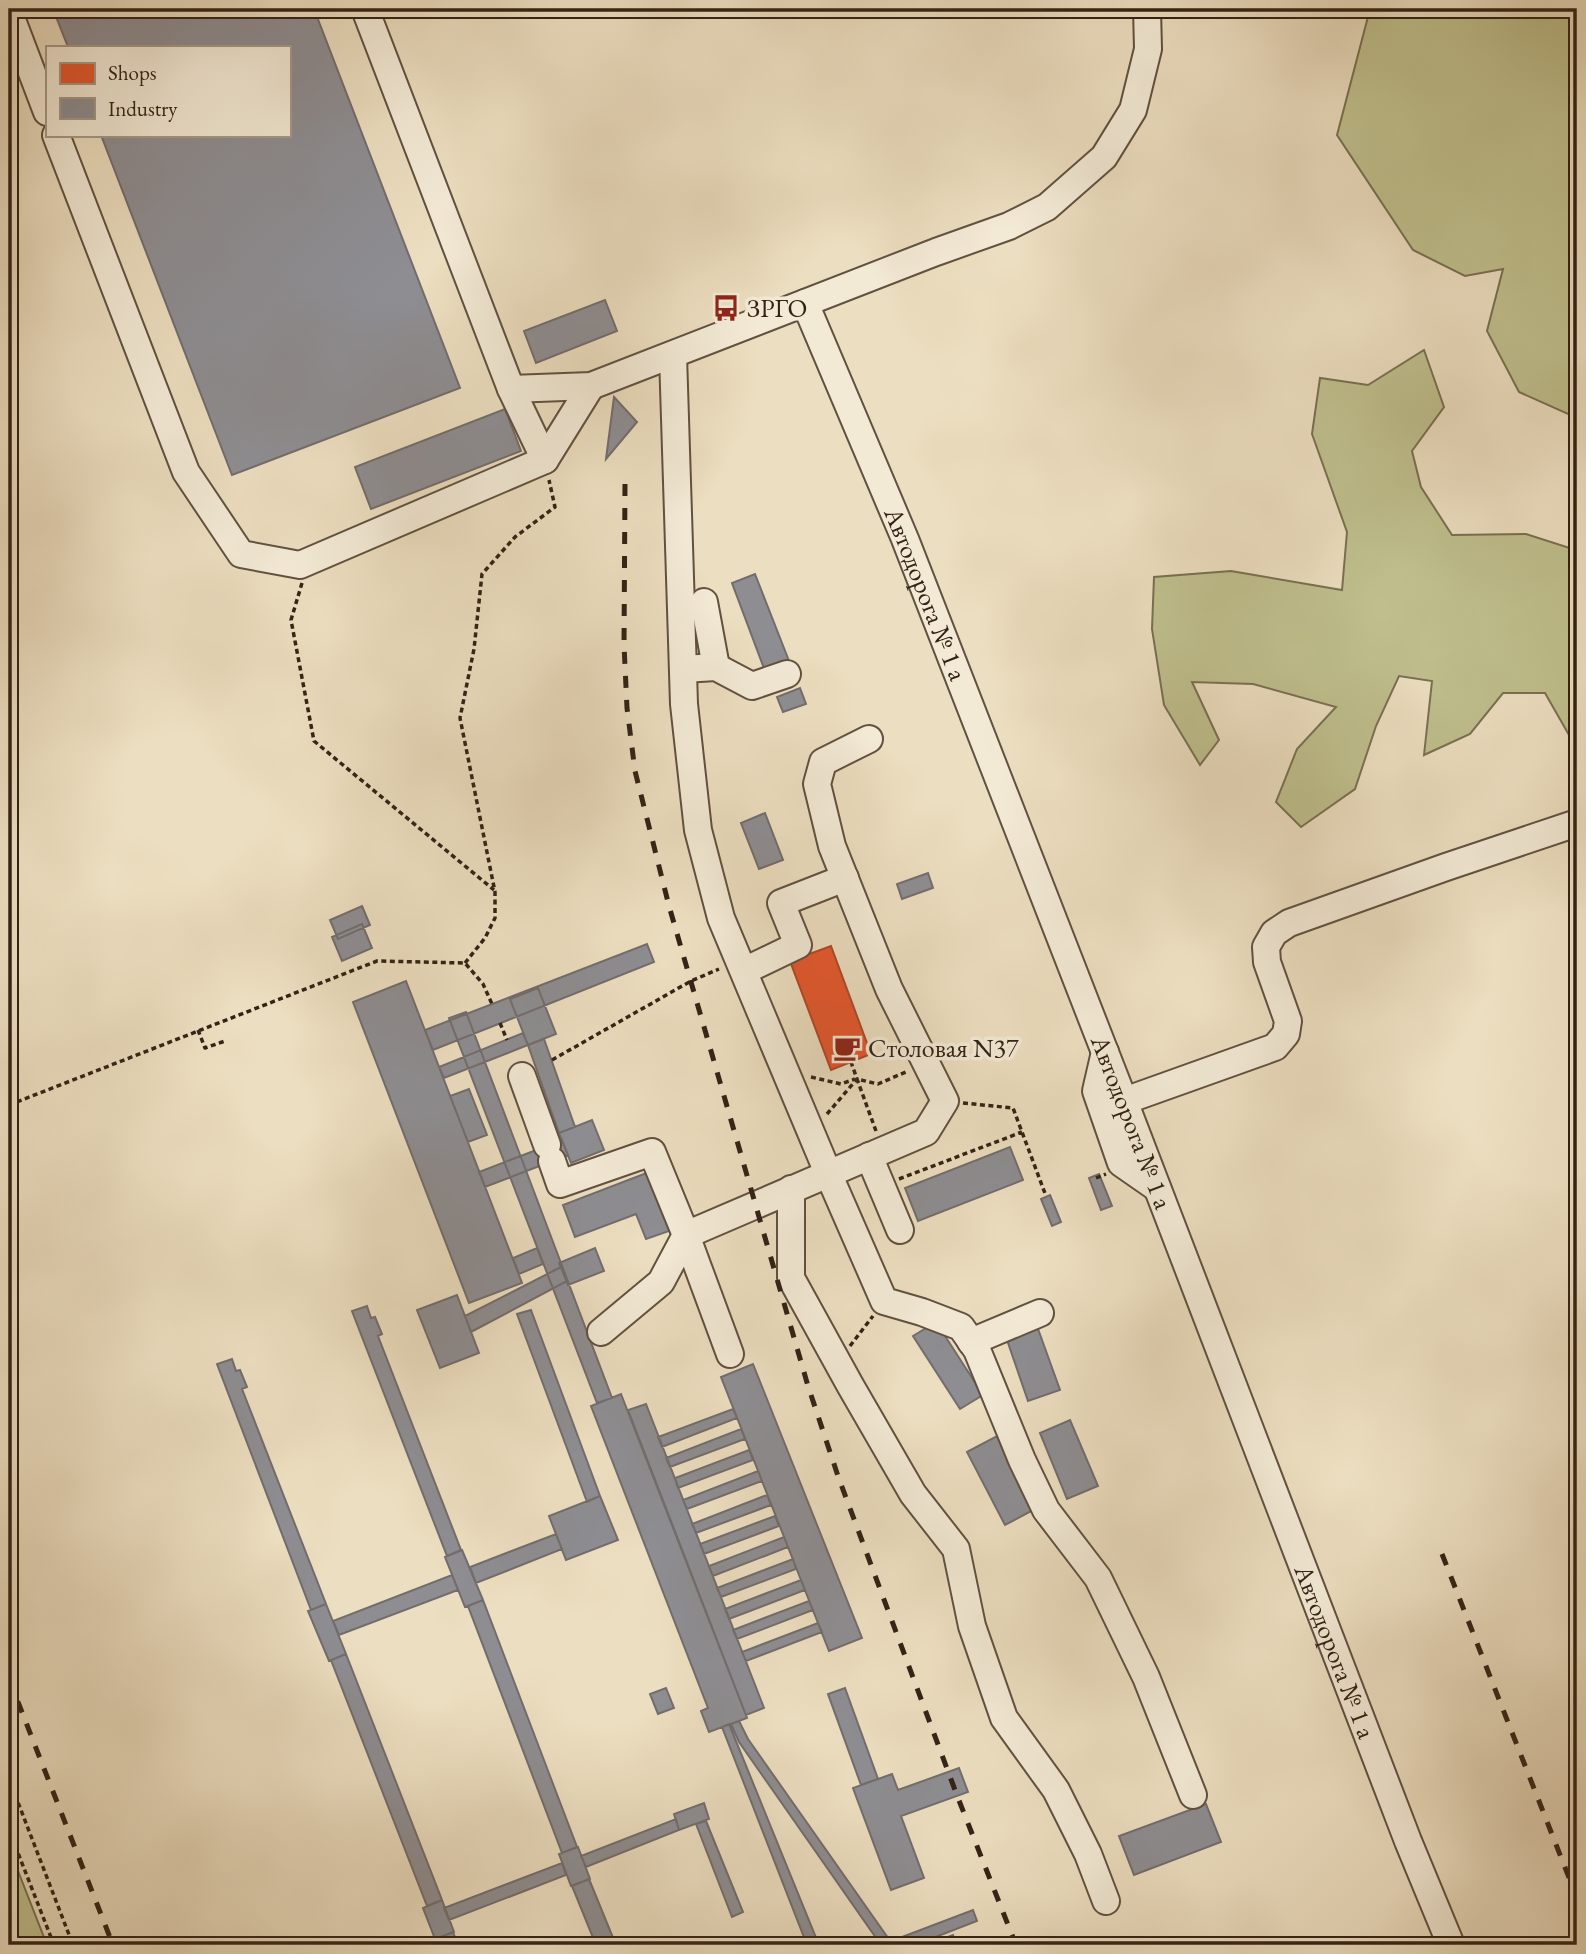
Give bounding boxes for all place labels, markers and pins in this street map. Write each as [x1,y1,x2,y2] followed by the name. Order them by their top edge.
[747,291,807,325] place label: ЗРГО
[711,293,741,323] bus stop icon: ЗРГО
[868,1031,1019,1065] place label: Столовая N37
[832,1033,862,1063] cafe icon: Столовая N37

